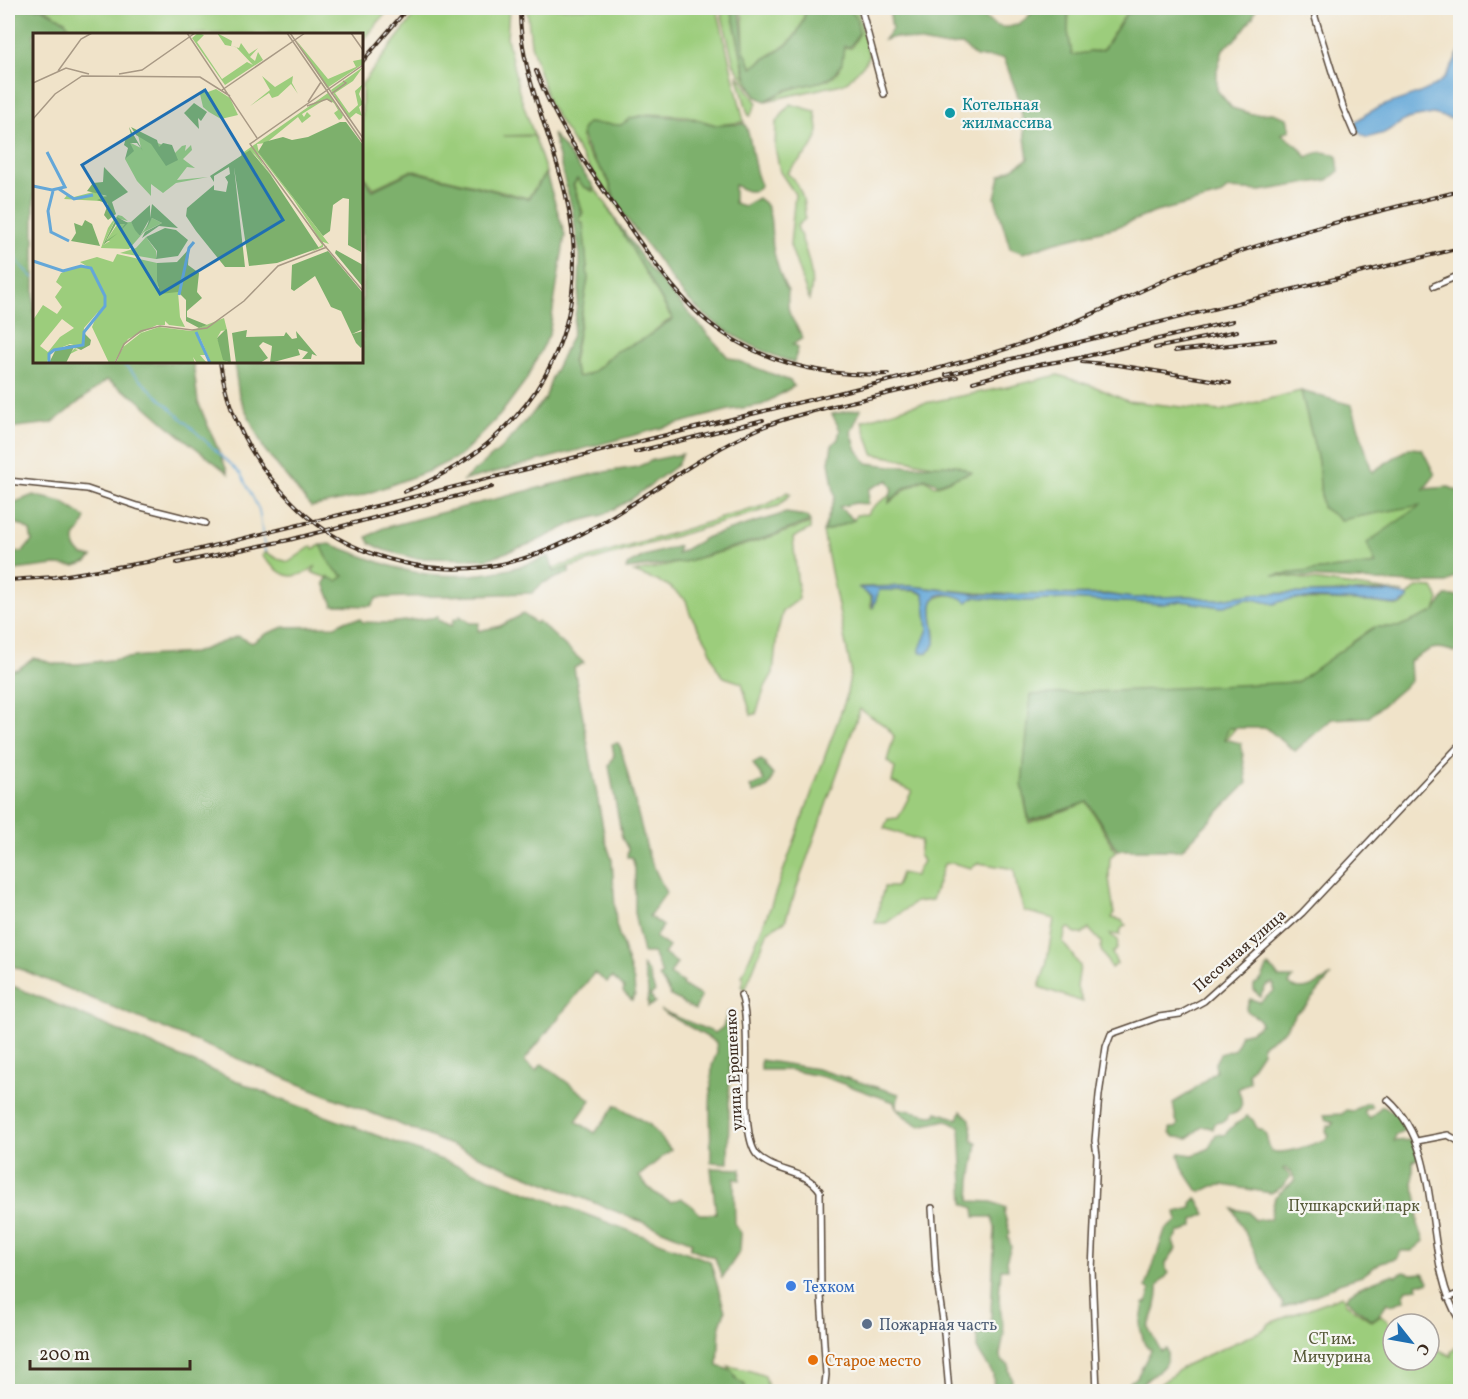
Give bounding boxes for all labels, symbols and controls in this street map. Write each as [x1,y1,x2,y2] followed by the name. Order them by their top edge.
[33,33,363,363] inset map
[962,95,1052,135] place label: Котельная жилмассива
[943,106,957,120] marker: Котельная жилмассива
[1189,905,1292,998] street label: Песочная улица
[721,1008,749,1132] street label: улица Ерошенко
[1288,1196,1420,1218] park label: Пушкарский парк
[803,1277,855,1299] place label: Техком
[784,1279,798,1293] marker: Техком
[1381,1312,1441,1372] north arrow
[879,1315,997,1337] place label: Пожарная часть
[860,1317,874,1331] marker: Пожарная часть
[1293,1329,1371,1369] park label: СТ им. Мичурина
[30,1333,190,1371] scale bar
[1410,1339,1434,1359] text: С
[39,1343,90,1368] text: 200 m
[825,1351,921,1373] place label: Старое место
[806,1353,820,1367] marker: Старое место

